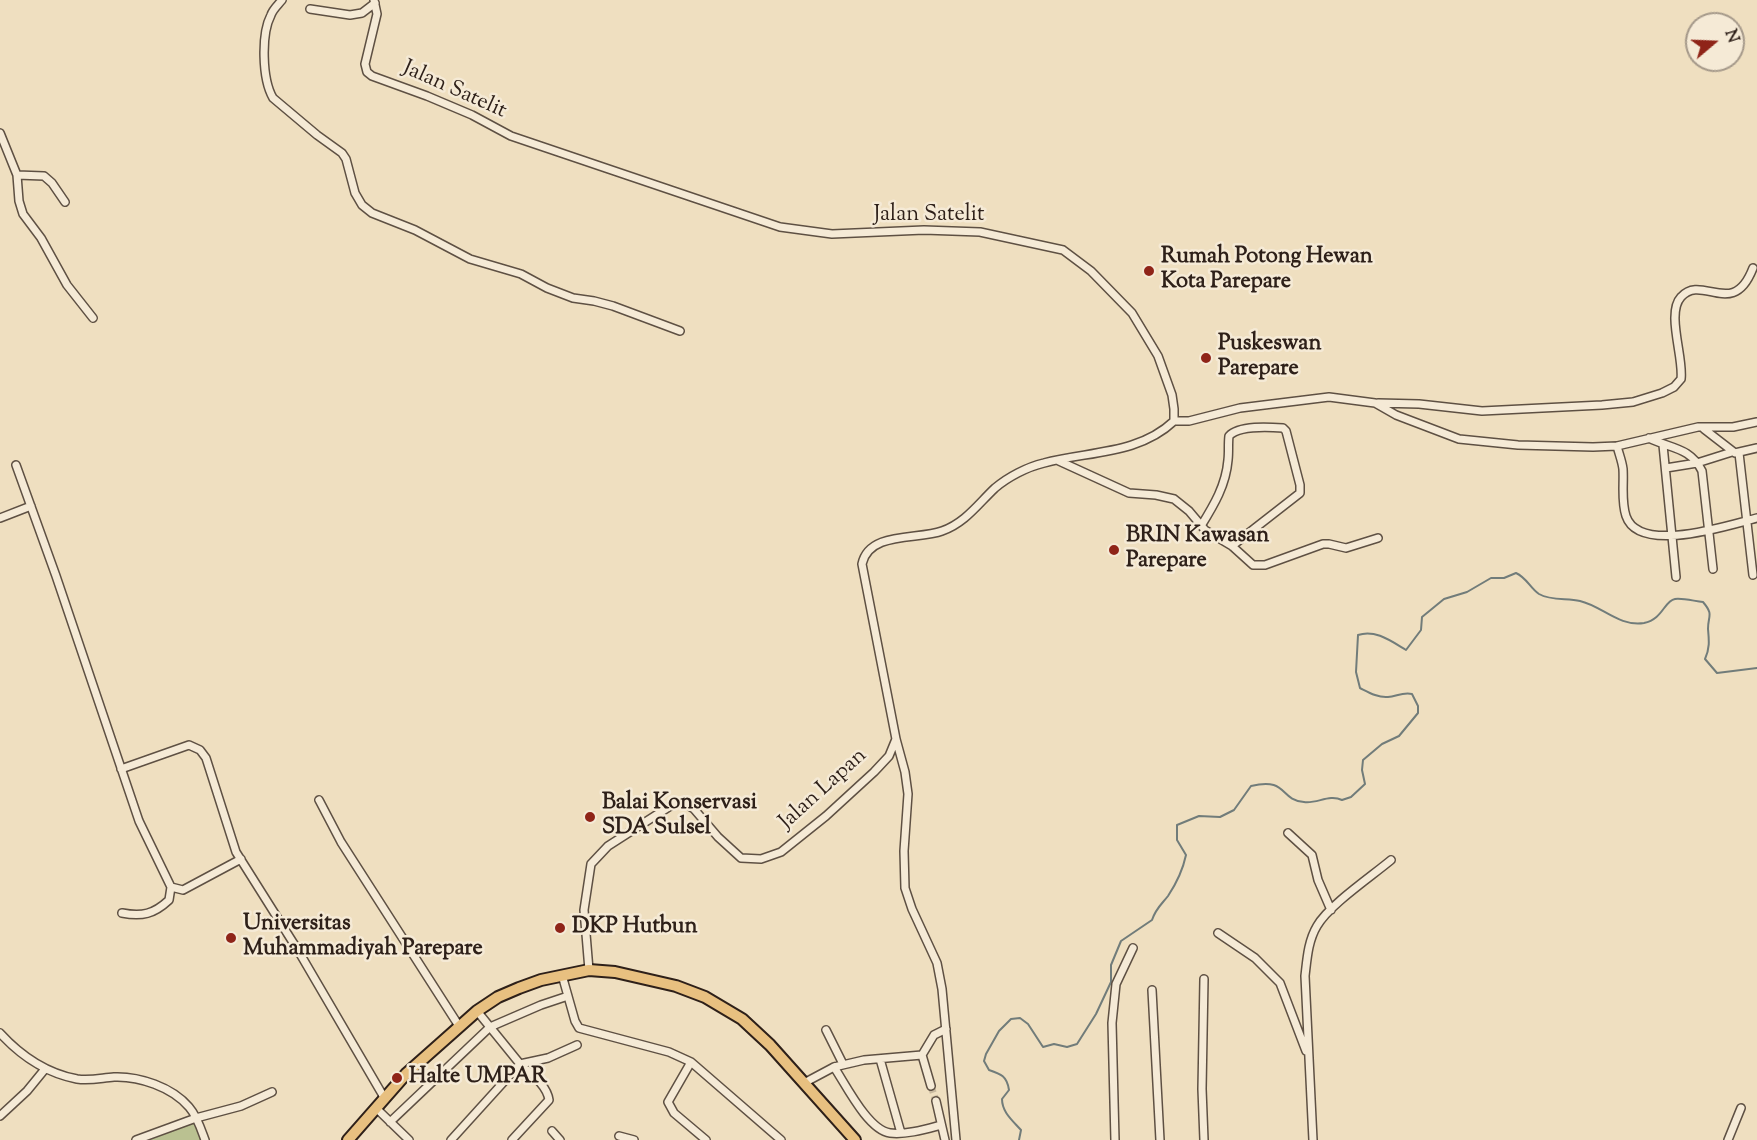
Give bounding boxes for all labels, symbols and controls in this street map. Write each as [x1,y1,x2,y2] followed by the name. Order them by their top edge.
[1685,12,1745,72] north arrow
[1718,27,1744,46] text: N
[398,56,510,126] street label: Jalan Satelit
[874,203,984,229] street label: Jalan Satelit
[1161,245,1373,296] place label: Rumah Potong Hewan Kota Parepare
[1142,264,1156,278] marker: Rumah Potong Hewan Kota Parepare
[1218,332,1321,384] place label: Puskeswan Parepare
[1199,351,1213,365] marker: Puskeswan Parepare
[1126,524,1269,576] place label: BRIN Kawasan Parepare
[1107,543,1121,557] marker: BRIN Kawasan Parepare
[775,744,873,836] street label: Jalan Lapan
[602,791,757,842] place label: Balai Konservasi SDA Sulsel
[583,810,597,824] marker: Balai Konservasi SDA Sulsel
[243,912,483,963] place label: Universitas Muhammadiyah Parepare
[572,915,698,941] place label: DKP Hutbun
[553,921,567,935] marker: DKP Hutbun
[224,931,238,945] marker: Universitas Muhammadiyah Parepare
[409,1065,547,1091] place label: Halte UMPAR
[390,1071,404,1085] marker: Halte UMPAR

